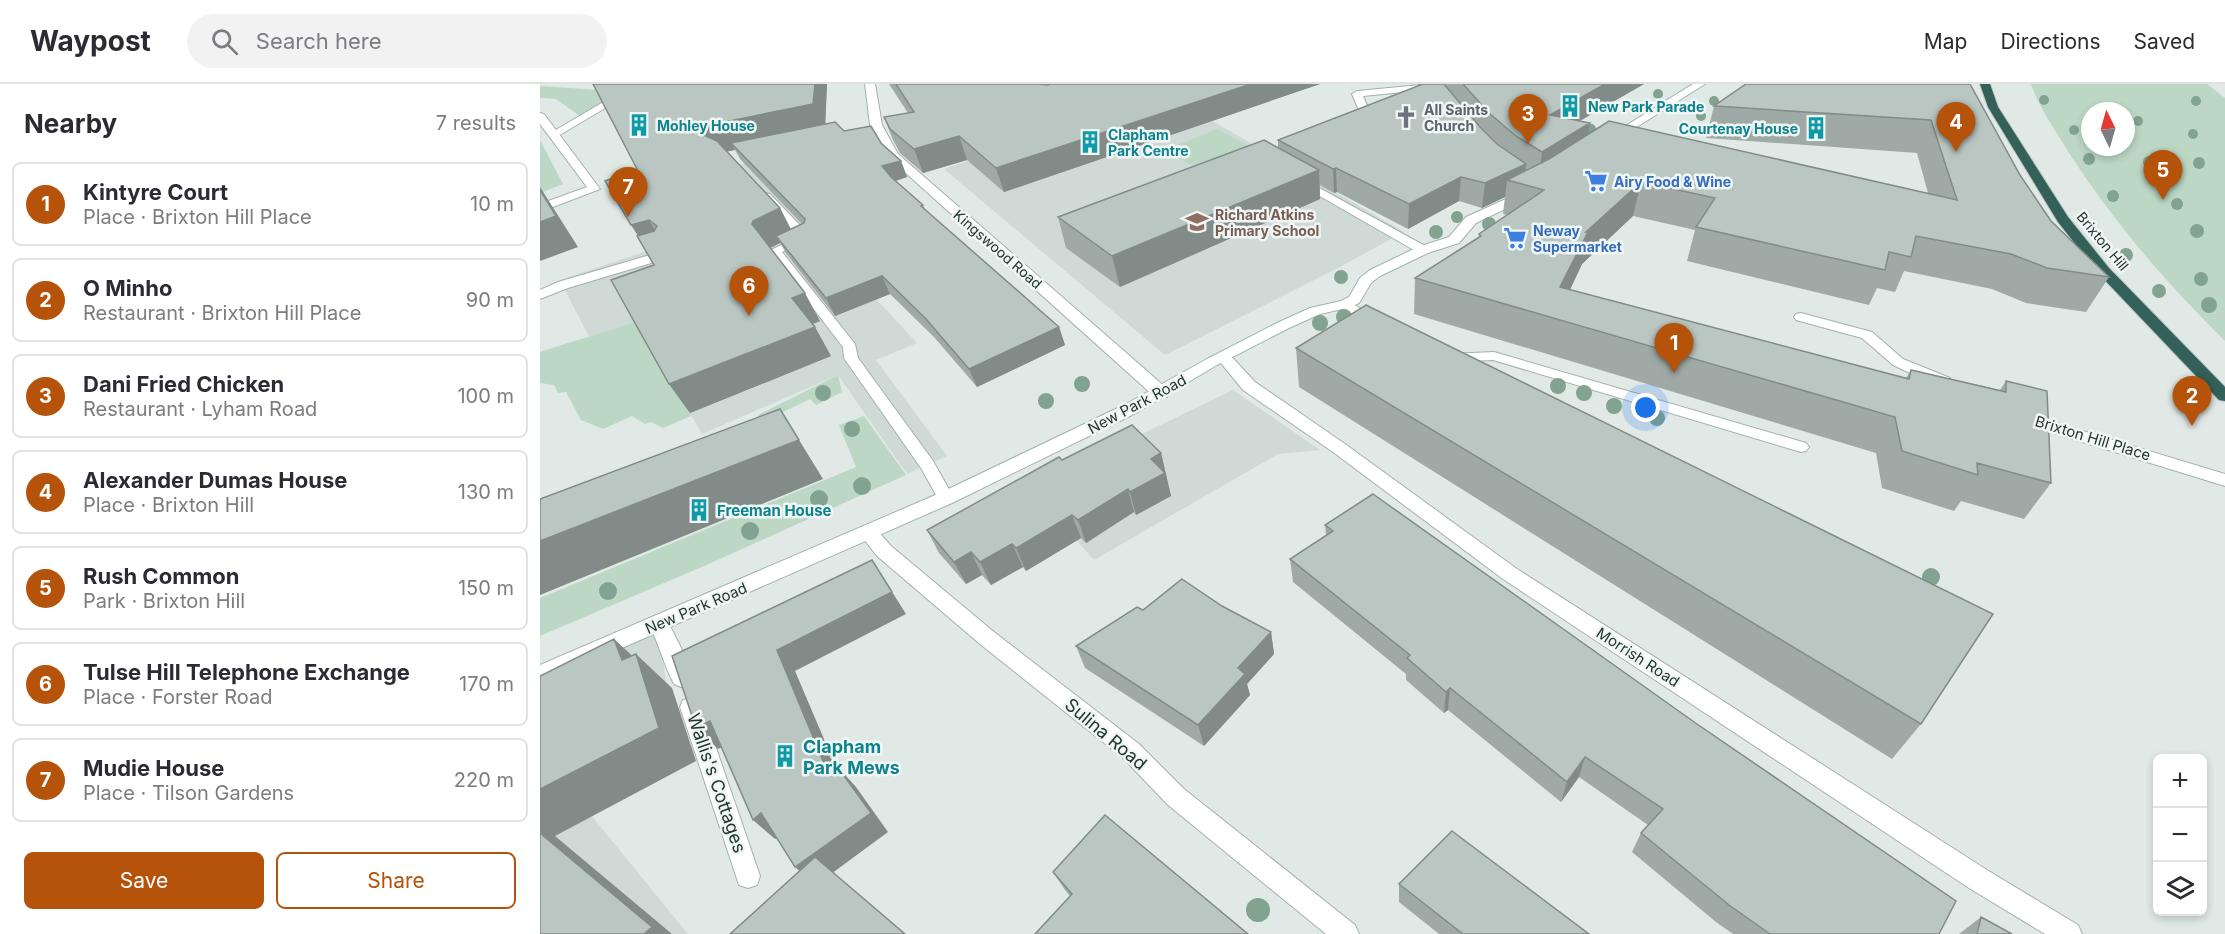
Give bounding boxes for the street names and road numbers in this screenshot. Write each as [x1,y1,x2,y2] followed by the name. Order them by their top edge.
[950,206,1046,292] street label: Kingswood Road
[2073,208,2133,274] street label: Brixton Hill
[1085,370,1189,438] street label: New Park Road
[2033,411,2153,465] street label: Brixton Hill Place
[642,578,750,638] street label: New Park Road
[1593,623,1683,691] street label: Morrish Road
[1061,694,1151,774] street label: Sulina Road
[683,711,751,855] street label: Wallis's Cottages

